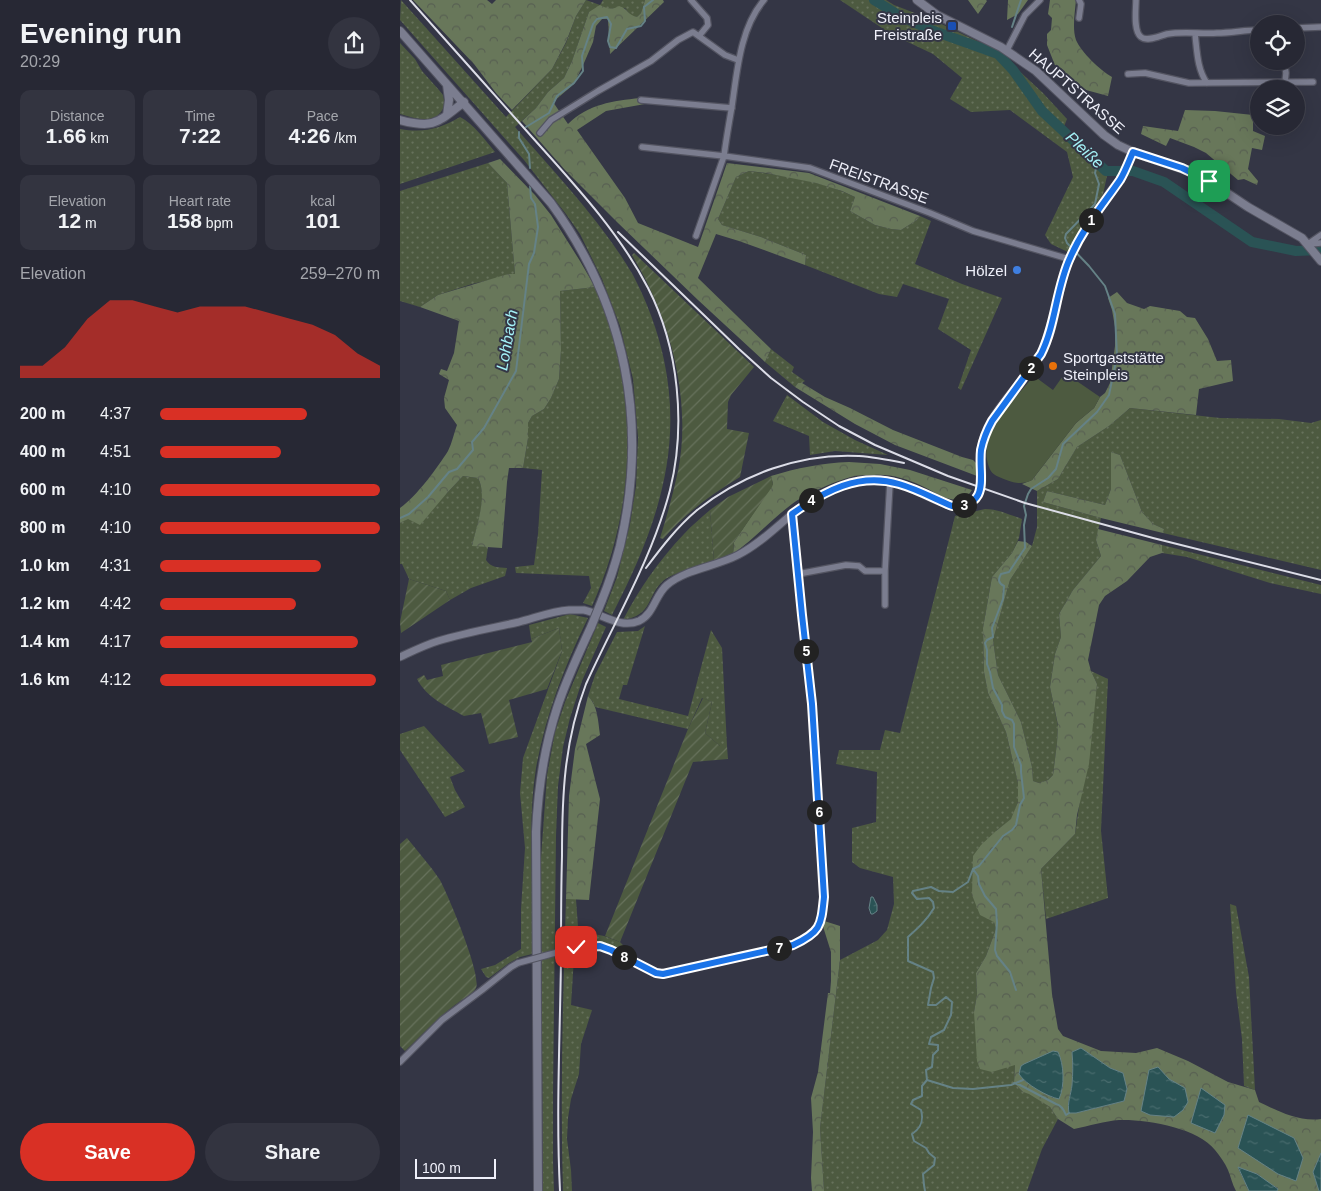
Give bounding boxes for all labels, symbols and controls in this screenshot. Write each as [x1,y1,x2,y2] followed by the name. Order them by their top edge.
[874,9,942,43] place label: Steinpleis Freistraße
[1250,15,1305,135] map controls
[1250,15,1305,70] button: locate
[328,17,380,69] button: share
[20,18,182,49] text: Evening run
[946,20,958,32] marker: Steinpleis Freistraße
[1026,45,1128,137] street label: HAUPTSTRASSE
[20,53,60,70] text: 20:29
[1250,80,1305,135] button: layers
[50,108,105,124] text: Distance
[185,108,215,124] text: Time
[307,108,339,124] text: Pace
[46,124,86,147] text: 1.66
[179,124,221,147] text: 7:22
[288,124,330,147] text: 4:26
[1063,128,1107,172] water label: Pleiße
[86,130,109,146] text: km
[330,130,357,146] text: /km
[827,155,931,207] street label: FREISTRASSE
[1188,160,1230,202] pin
[1195,167,1223,195] icon: arrive
[49,193,106,209] text: Elevation
[169,193,231,209] text: Heart rate
[310,193,335,209] text: kcal
[1078,208,1104,232] pin: 1
[58,209,81,232] text: 12
[167,209,202,232] text: 158
[305,209,340,232] text: 101
[1088,212,1095,228] text: 1
[81,215,97,231] text: m
[202,215,233,231] text: bpm
[965,262,1007,279] place label: Hölzel
[1011,264,1023,276] marker: Hölzel
[20,265,86,282] text: Elevation
[300,265,380,282] text: 259–270 m
[493,308,521,372] water label: Lohbach
[1063,349,1164,383] place label: Sportgaststätte Steinpleis
[1018,356,1044,380] pin: 2
[1028,360,1035,376] text: 2
[1047,360,1059,372] marker: Sportgaststätte Steinpleis
[20,405,65,422] text: 200 m
[100,405,131,422] text: 4:37
[20,443,65,460] text: 400 m
[100,443,131,460] text: 4:51
[20,481,65,498] text: 600 m
[100,481,131,498] text: 4:10
[798,488,824,512] pin: 4
[808,492,815,508] text: 4
[952,492,976,518] pin: 3
[961,497,968,513] text: 3
[20,519,65,536] text: 800 m
[100,519,131,536] text: 4:10
[20,557,70,574] text: 1.0 km
[100,557,131,574] text: 4:31
[20,595,70,612] text: 1.2 km
[100,595,131,612] text: 4:42
[20,633,70,650] text: 1.4 km
[100,633,131,650] text: 4:17
[794,638,818,664] pin: 5
[803,643,810,659] text: 5
[20,671,70,688] text: 1.6 km
[100,671,131,688] text: 4:12
[806,800,832,824] pin: 6
[816,804,823,820] text: 6
[555,926,597,968] pin
[562,933,590,961] icon: check
[766,936,792,960] pin: 7
[776,940,783,956] text: 7
[612,944,636,970] pin: 8
[621,949,628,965] text: 8
[20,1123,195,1181] button: Save
[205,1123,380,1181] button: Share
[415,1156,496,1179] scale bar
[422,1160,461,1176] text: 100 m

